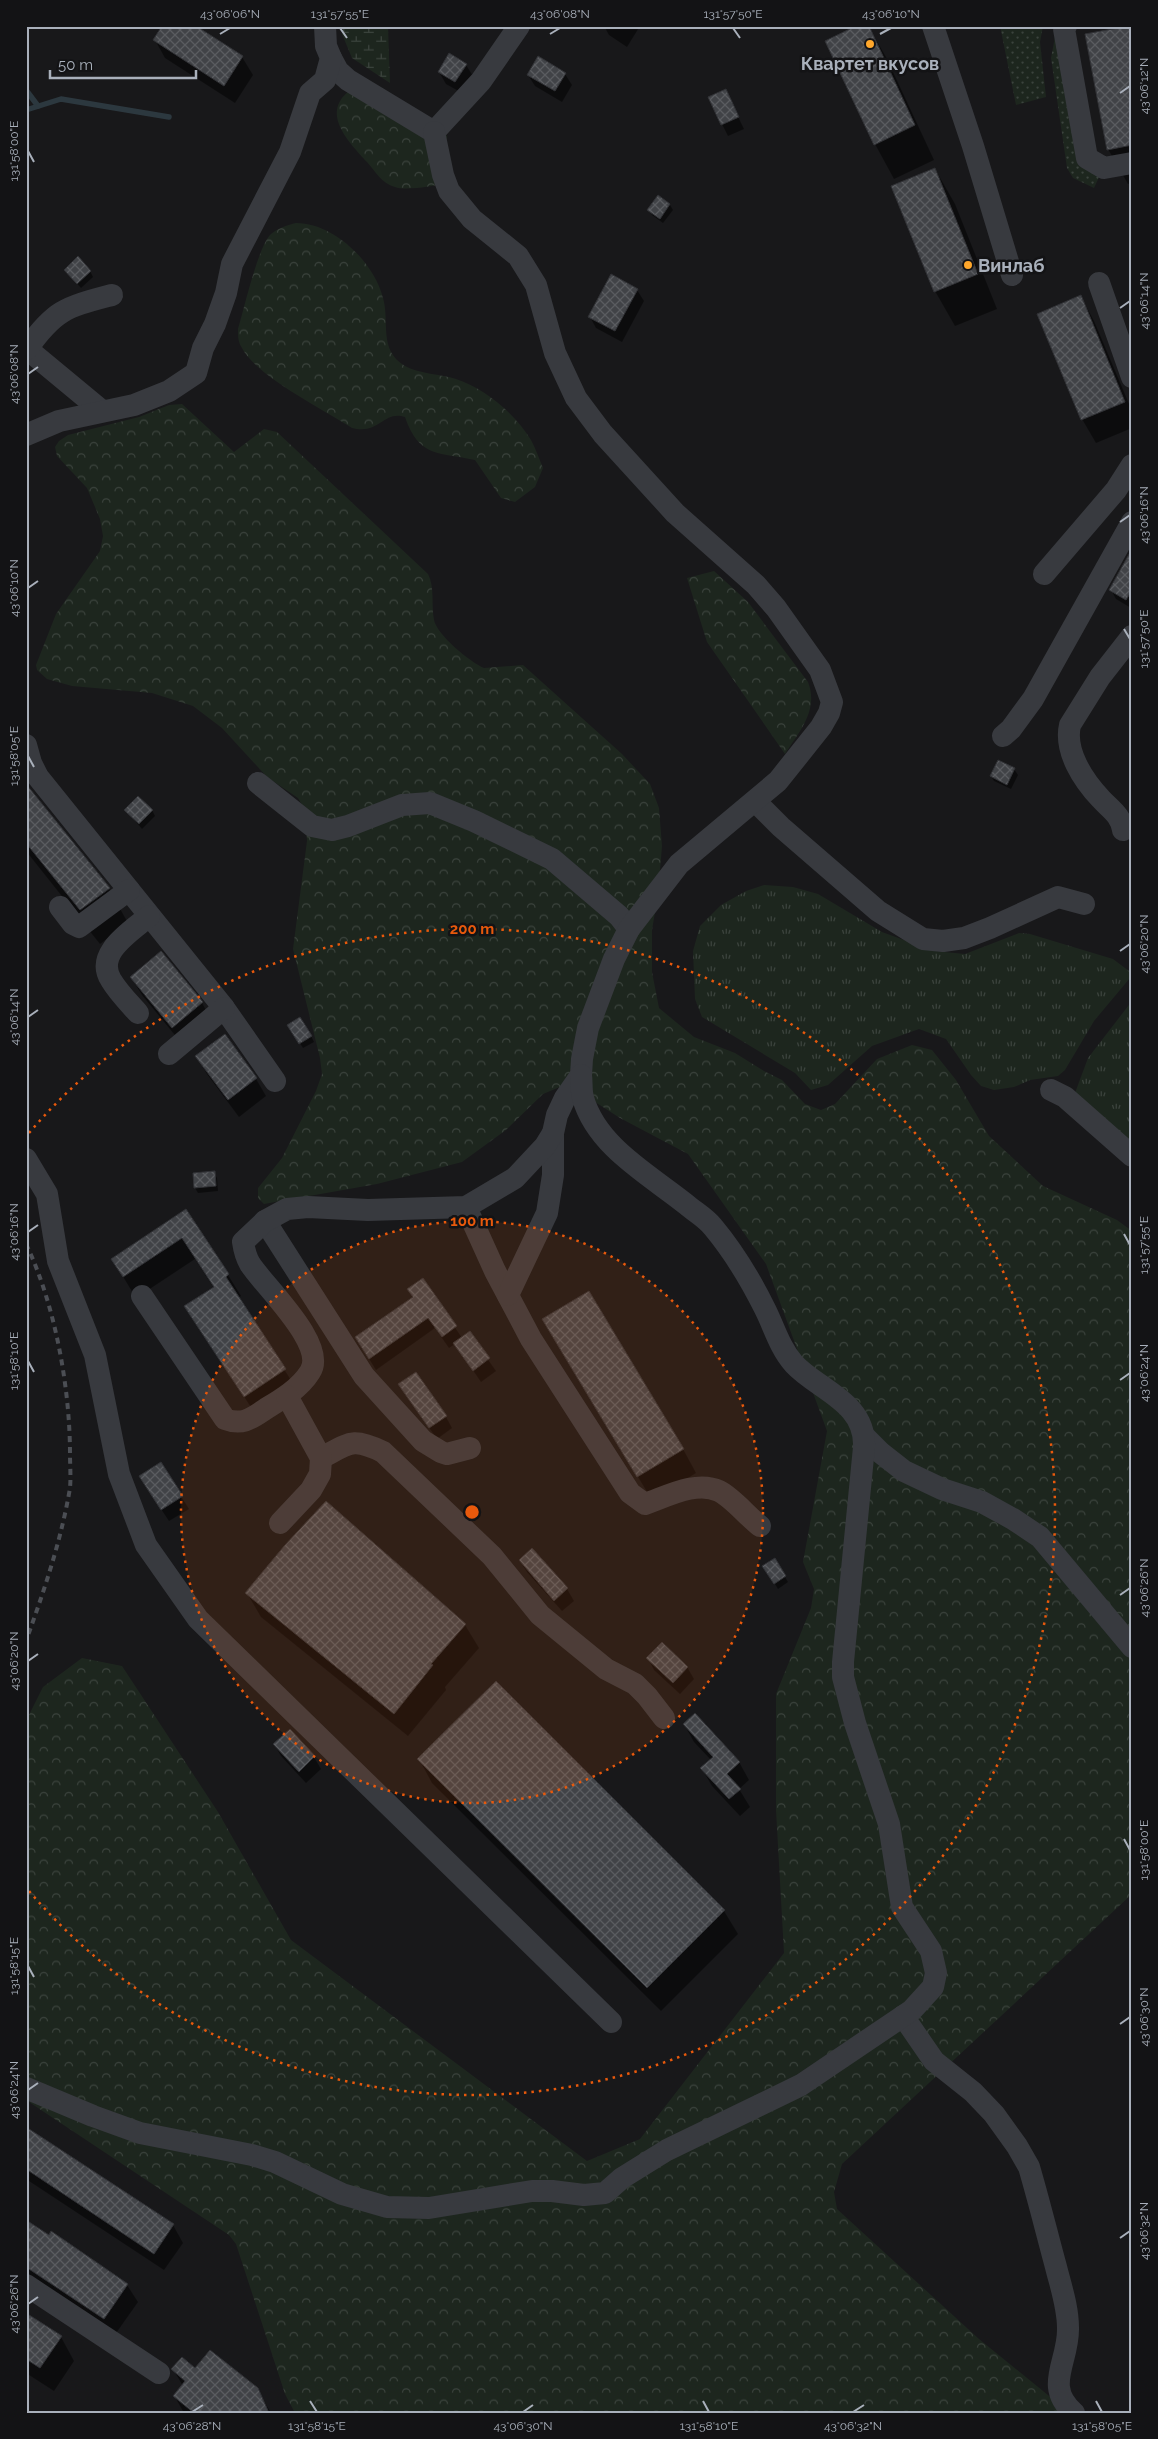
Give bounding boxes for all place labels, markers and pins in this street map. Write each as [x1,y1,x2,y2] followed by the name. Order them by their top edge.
[864,38,876,50] marker: Квартет вкусов
[801,53,939,74] place label: Квартет вкусов
[978,255,1044,276] place label: Винлаб
[962,259,974,271] marker: Винлаб
[463,1503,481,1521] centre of rings

